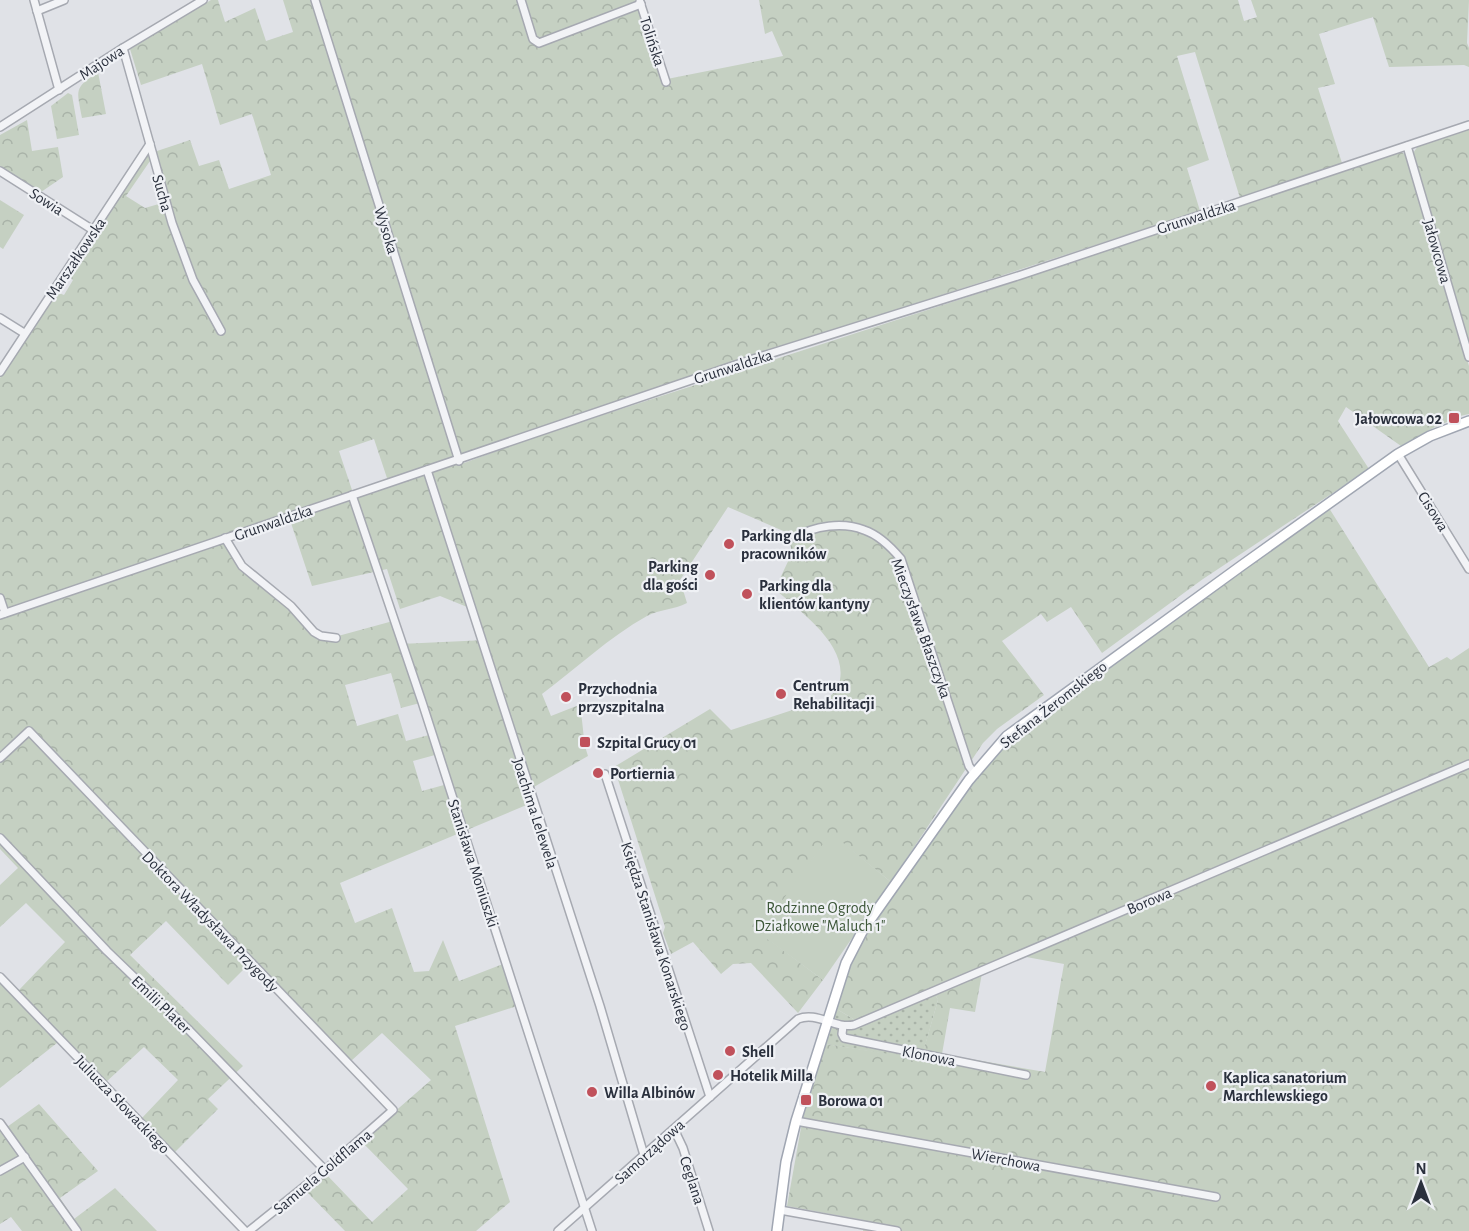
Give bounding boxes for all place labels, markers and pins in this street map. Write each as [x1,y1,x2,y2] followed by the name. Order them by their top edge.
[1355,411,1442,427] place label: Jałowcowa 02
[1447,411,1461,425] marker: Jałowcowa 02
[741,528,827,562] place label: Parking dla pracowników
[722,537,736,551] marker: Parking dla pracowników
[643,559,699,593] place label: Parking dla gości
[703,568,717,582] marker: Parking dla gości
[759,578,870,613] place label: Parking dla klientów kantyny
[740,587,754,601] marker: Parking dla klientów kantyny
[793,678,875,713] place label: Centrum Rehabilitacji
[578,681,665,716] place label: Przychodnia przyszpitalna
[774,687,788,701] marker: Centrum Rehabilitacji
[559,690,573,704] marker: Przychodnia przyszpitalna
[578,735,592,749] marker: Szpital Grucy 01
[597,735,697,752] place label: Szpital Grucy 01
[591,766,605,780] marker: Portiernia
[610,766,675,782] place label: Portiernia
[723,1044,737,1058] marker: Shell
[742,1044,774,1060] place label: Shell
[711,1068,725,1082] marker: Hotelik Milla
[730,1068,814,1084] place label: Hotelik Milla
[1223,1070,1347,1104] place label: Kaplica sanatorium Marchlewskiego
[1204,1079,1218,1093] marker: Kaplica sanatorium Marchlewskiego
[585,1085,599,1099] marker: Willa Albinów
[604,1085,696,1101] place label: Willa Albinów
[799,1093,813,1107] marker: Borowa 01
[818,1093,883,1109] place label: Borowa 01

